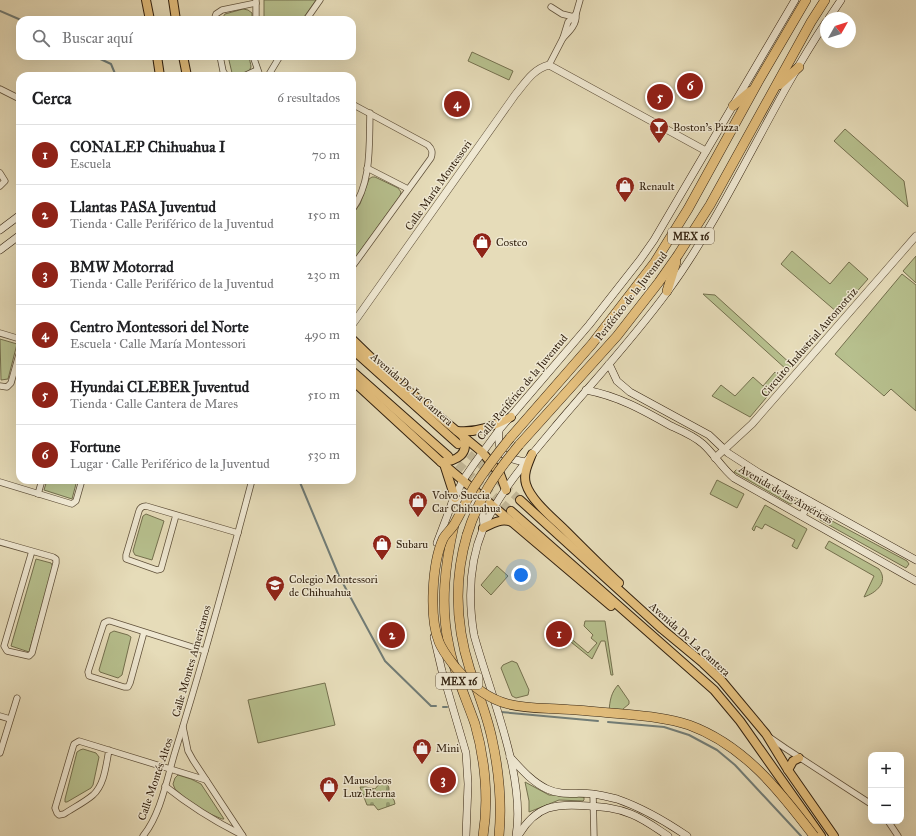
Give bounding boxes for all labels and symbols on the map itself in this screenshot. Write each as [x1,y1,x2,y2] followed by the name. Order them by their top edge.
[820,12,856,48] north arrow
[677,71,703,101] pin: 6
[647,82,673,112] pin: 5
[444,89,470,119] pin: 4
[648,116,670,144] bar icon: Boston's Pizza
[673,121,739,134] place label: Boston's Pizza
[402,138,474,233] street label: Calle María Montessori
[614,175,636,203] shop icon: Renault
[639,180,675,193] place label: Renault
[668,228,714,244] road number: MEX 16
[471,231,493,259] shop icon: Costco
[496,236,528,249] place label: Costco
[593,249,671,344] street label: Periférico de la Juventud
[758,285,860,400] street label: Circuito Industrial Automotriz
[474,331,572,444] street label: Calle Periférico de la Juventud
[367,350,456,429] street label: Avenida De La Cantera
[736,462,835,527] street label: Avenida de las Américas
[431,489,501,515] place label: Volvo Suecia Car Chihuahua
[407,490,429,518] shop icon: Volvo Suecia Car Chihuahua
[371,533,393,561] shop icon: Subaru
[396,538,428,551] place label: Subaru
[511,565,531,585] your location
[289,573,378,599] place label: Colegio Montessori de Chihuahua
[264,574,286,602] school or university icon: Colegio Montessori de Chihuahua
[646,599,733,679] street label: Avenida De La Cantera
[169,604,214,719] street label: Calle Montes Americanos
[546,619,572,649] pin: 1
[379,620,405,650] pin: 2
[436,673,482,689] road number: MEX 16
[135,736,176,822] street label: Calle Montés Altos
[411,737,433,765] shop icon: Mini
[436,742,459,755] place label: Mini
[430,765,456,795] pin: 3
[343,774,396,800] place label: Mausoleos Luz Eterna
[318,775,340,803] shop icon: Mausoleos Luz Eterna

